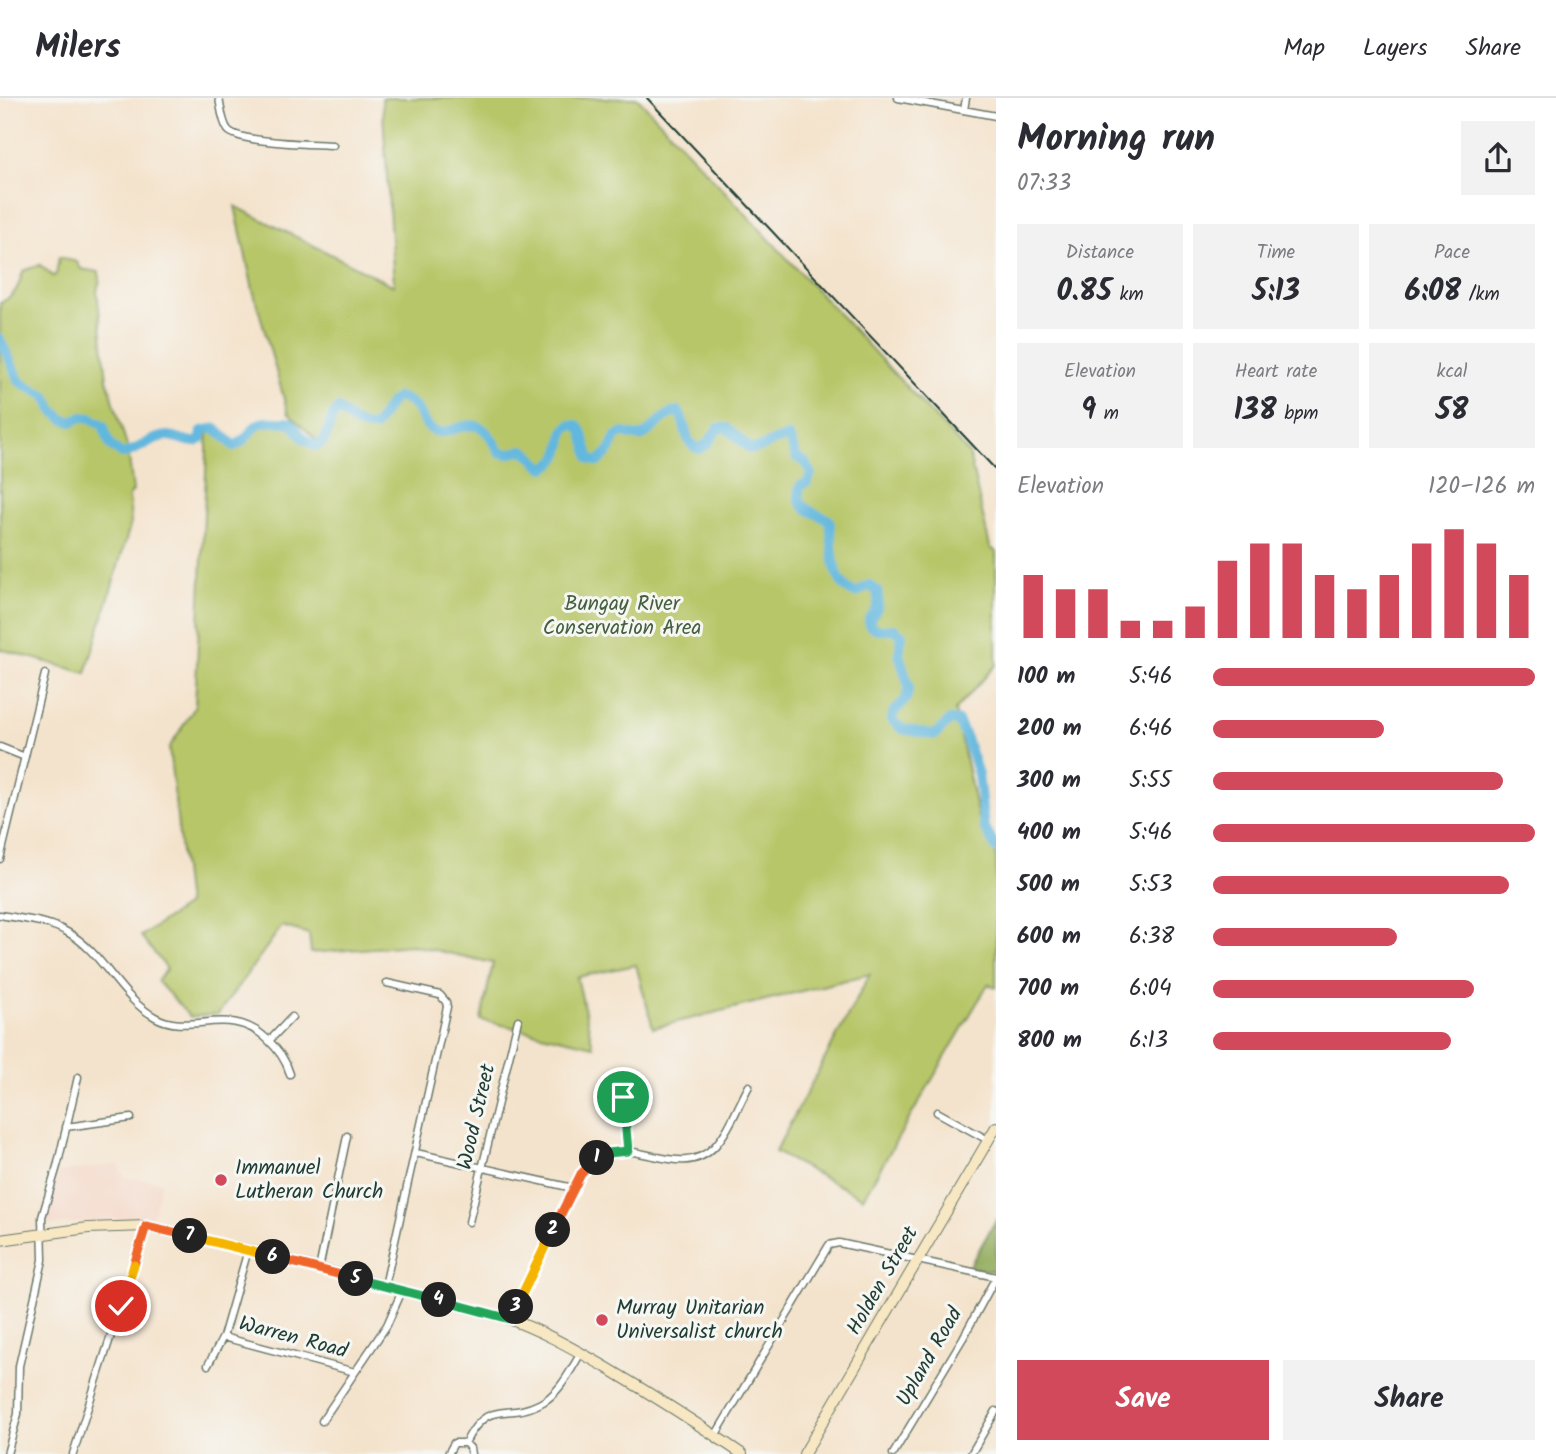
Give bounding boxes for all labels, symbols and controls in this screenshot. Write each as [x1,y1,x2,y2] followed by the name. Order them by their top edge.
[35,22,121,75] text: Milers
[1283,29,1325,68] text: Map
[1363,29,1427,68] text: Layers
[1465,29,1521,68] text: Share
[1017,110,1215,170] text: Morning run
[1461,121,1535,195] button: share
[1017,166,1071,202] text: 07:33
[1066,238,1134,268] text: Distance
[1257,238,1295,268] text: Time
[1434,238,1470,268] text: Pace
[1056,268,1112,316] text: 0.85
[1252,268,1300,316] text: 5:13
[1404,268,1461,316] text: 6:08
[1112,280,1144,310] text: km
[1461,280,1500,310] text: /km
[1064,357,1136,387] text: Elevation
[1235,357,1317,387] text: Heart rate
[1437,357,1467,387] text: kcal
[1081,387,1096,435] text: 9
[1234,387,1277,435] text: 138
[1436,387,1468,435] text: 58
[1096,399,1119,429] text: m
[1277,399,1318,429] text: bpm
[1017,469,1104,505] text: Elevation
[1428,469,1535,505] text: 120–126 m
[543,588,701,645] park label: Bungay River Conservation Area
[1017,659,1075,695] text: 100 m
[1129,659,1172,695] text: 5:46
[1017,711,1082,747] text: 200 m
[1129,711,1173,747] text: 6:46
[1017,763,1081,799] text: 300 m
[1129,763,1172,799] text: 5:55
[1017,815,1081,851] text: 400 m
[1129,815,1172,851] text: 5:46
[1017,867,1080,903] text: 500 m
[1129,867,1173,903] text: 5:53
[1017,919,1081,955] text: 600 m
[1129,919,1174,955] text: 6:38
[1017,971,1079,1007] text: 700 m
[1129,971,1172,1007] text: 6:04
[1017,1023,1082,1059] text: 800 m
[1129,1023,1168,1059] text: 6:13
[449,1060,505,1173] street label: Wood Street
[593,1067,653,1127] pin
[604,1078,642,1116] icon: arrive
[580,1140,614,1176] pin: 1
[594,1142,599,1172] text: 1
[235,1152,383,1209] place label: Immanuel Lutheran Church
[213,1172,229,1188] marker: Immanuel Lutheran Church
[536,1212,570,1248] pin: 2
[547,1214,558,1244] text: 2
[172,1218,208,1254] pin: 7
[838,1219,928,1342] street label: Holden Street
[185,1220,194,1250] text: 7
[256,1240,290,1274] pin: 6
[267,1241,278,1271] text: 6
[338,1262,374,1296] pin: 5
[351,1263,360,1293] text: 5
[91,1276,151,1336] pin
[422,1282,457,1318] pin: 4
[433,1284,444,1314] text: 4
[102,1287,140,1325] icon: check
[498,1290,534,1324] pin: 3
[510,1291,521,1321] text: 3
[616,1292,783,1349] place label: Murray Unitarian Universalist church
[888,1301,972,1413] street label: Upland Road
[235,1308,352,1368] street label: Warren Road
[594,1312,610,1328] marker: Murray Unitarian Universalist church
[1017,1360,1269,1440] button: Save
[1283,1360,1535,1440] button: Share

